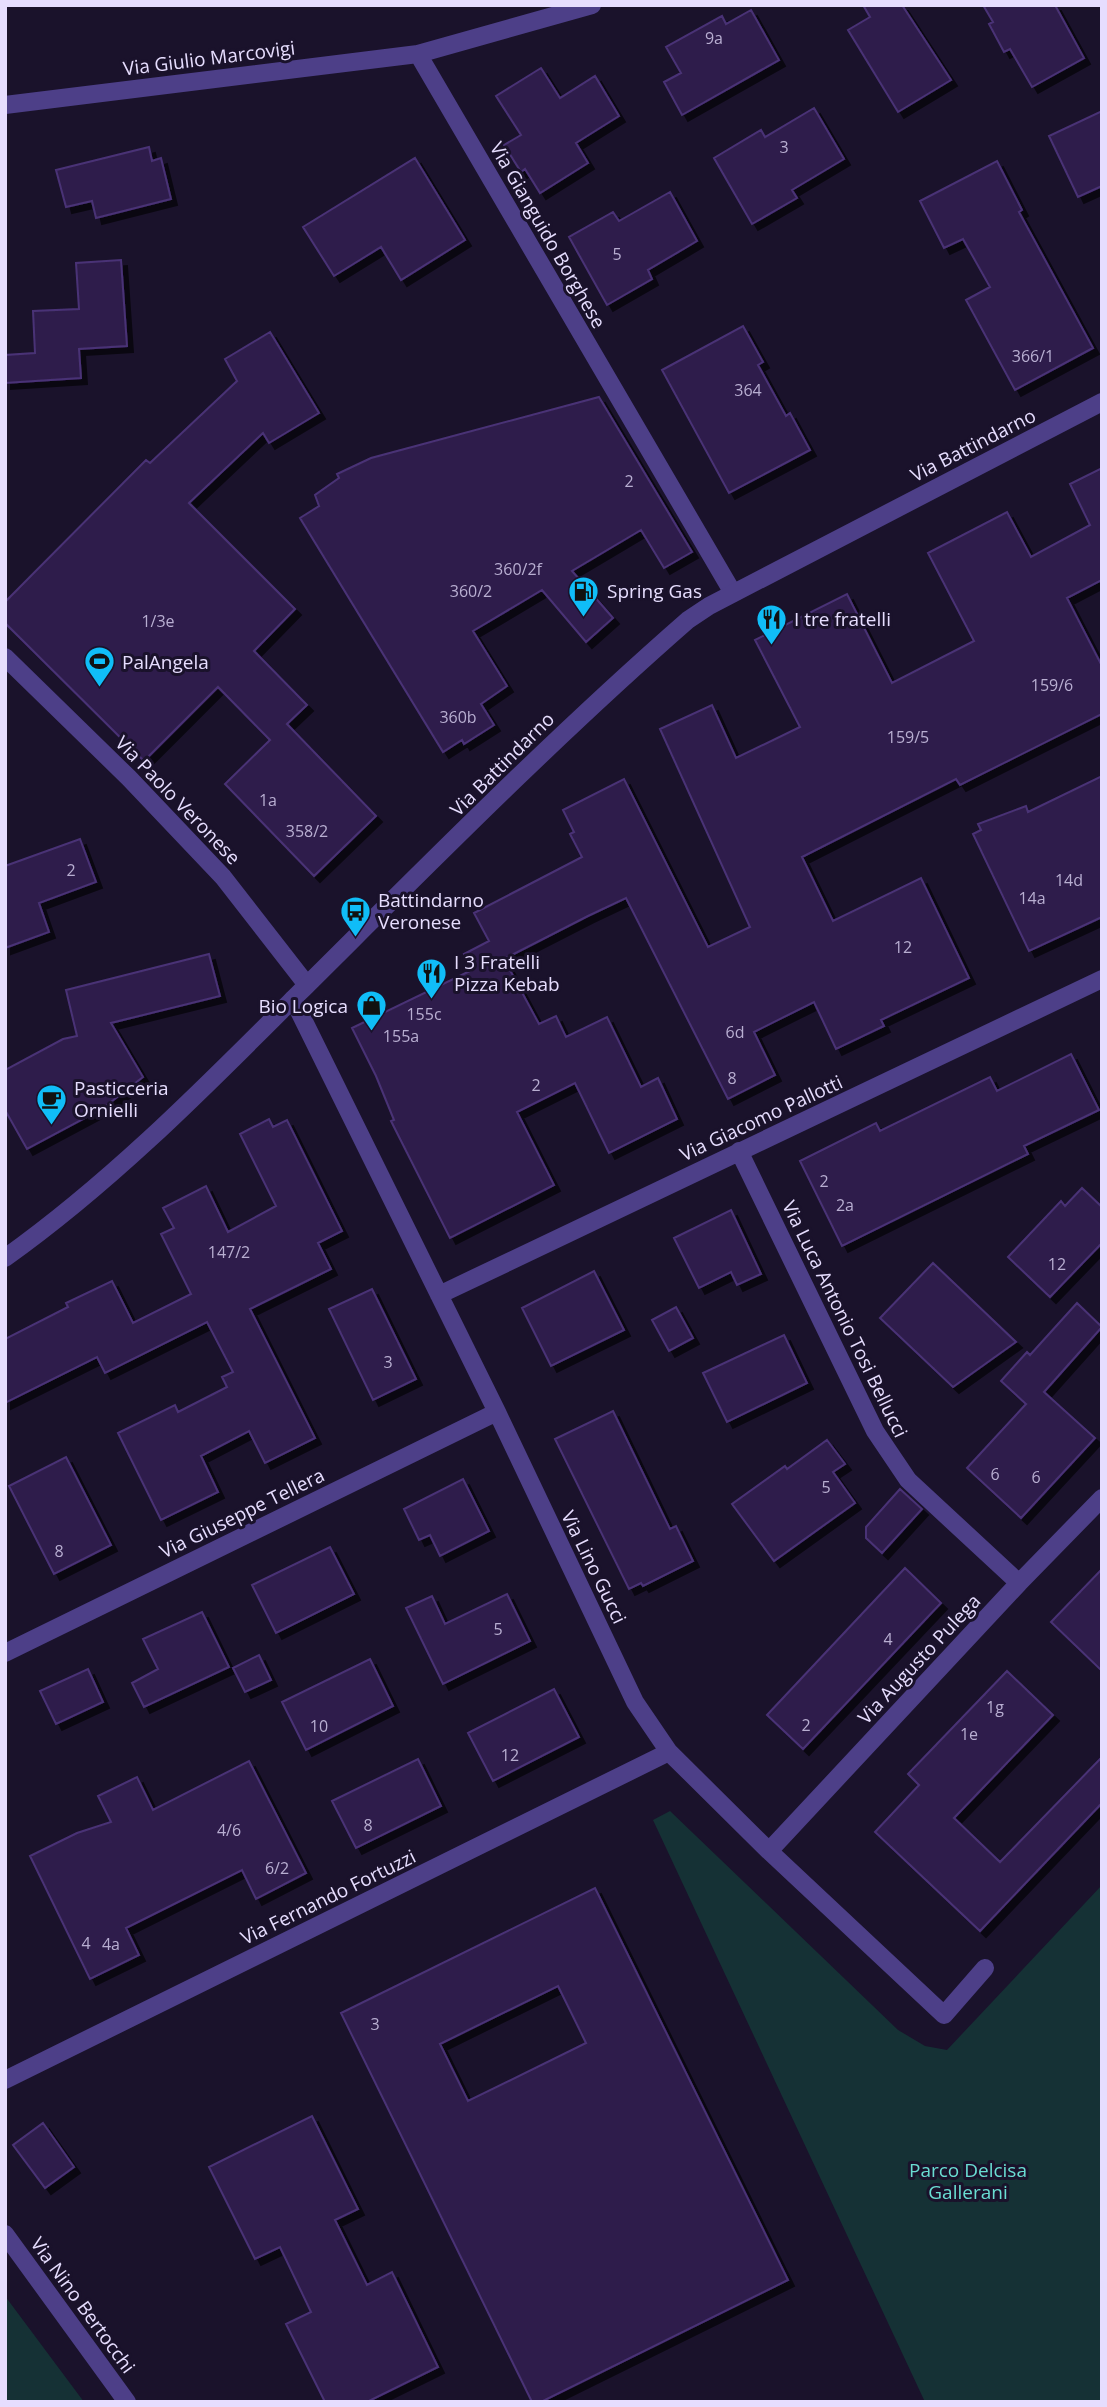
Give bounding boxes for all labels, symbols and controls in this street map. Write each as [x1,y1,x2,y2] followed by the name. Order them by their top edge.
[705,27,723,49] house number: 9a
[121,35,297,81] street label: Via Giulio Marcovigi
[779,136,789,158] house number: 3
[484,137,612,333] street label: Via Gianguido Borghese
[612,243,622,265] house number: 5
[1012,345,1054,367] house number: 366/1
[734,379,762,401] house number: 364
[906,402,1040,488] street label: Via Battindarno
[624,470,634,492] house number: 2
[494,558,544,580] house number: 360/2f
[567,574,601,618] fuel station icon: Spring Gas
[607,578,702,604] place label: Spring Gas
[450,580,492,602] house number: 360/2
[754,602,788,646] restaurant icon: I tre fratelli
[794,606,891,632] place label: I tre fratelli
[141,610,175,632] house number: 1/3e
[82,645,116,689] sports icon: PalAngela
[122,649,209,675] place label: PalAngela
[1031,674,1073,696] house number: 159/6
[439,706,477,728] house number: 360b
[444,706,560,822] street label: Via Battindarno
[887,726,929,748] house number: 159/5
[110,730,246,870] street label: Via Paolo Veronese
[259,789,277,811] house number: 1a
[286,820,328,842] house number: 358/2
[66,859,76,881] house number: 2
[1055,869,1083,891] house number: 14d
[378,887,484,935] place label: Battindarno Veronese
[1018,887,1046,909] house number: 14a
[338,894,372,938] bus stop icon: Battindarno Veronese
[894,936,912,958] house number: 12
[454,949,560,997] place label: I 3 Fratelli Pizza Kebab
[414,956,448,1000] restaurant icon: I 3 Fratelli Pizza Kebab
[354,989,388,1033] shop icon: Bio Logica
[258,993,348,1019] place label: Bio Logica
[406,1003,442,1025] house number: 155c
[726,1021,744,1043] house number: 6d
[383,1025,419,1047] house number: 155a
[727,1067,737,1089] house number: 8
[675,1069,847,1167] street label: Via Giacomo Pallotti
[531,1074,541,1096] house number: 2
[74,1075,169,1123] place label: Pasticceria Ornielli
[34,1082,68,1126] cafe icon: Pasticceria Ornielli
[819,1170,829,1192] house number: 2
[836,1194,854,1216] house number: 2a
[776,1196,914,1442] street label: Via Luca Antonio Tosi Bellucci
[208,1241,250,1263] house number: 147/2
[1048,1253,1066,1275] house number: 12
[383,1351,393,1373] house number: 3
[155,1462,329,1564] street label: Via Giuseppe Tellera
[990,1463,1000,1485] house number: 6
[1031,1466,1041,1488] house number: 6
[821,1476,831,1498] house number: 5
[555,1506,633,1628] street label: Via Lino Gucci
[54,1540,64,1562] house number: 8
[852,1588,986,1730] street label: Via Augusto Pulega
[493,1618,503,1640] house number: 5
[883,1628,893,1650] house number: 4
[986,1696,1004,1718] house number: 1g
[801,1714,811,1736] house number: 2
[310,1715,328,1737] house number: 10
[960,1723,978,1745] house number: 1e
[501,1744,519,1766] house number: 12
[363,1814,373,1836] house number: 8
[217,1819,241,1841] house number: 4/6
[236,1843,420,1951] street label: Via Fernando Fortuzzi
[265,1857,289,1879] house number: 6/2
[81,1932,91,1954] house number: 4
[102,1933,120,1955] house number: 4a
[370,2013,380,2035] house number: 3
[909,2157,1027,2205] park label: Parco Delcisa Gallerani
[25,2232,141,2378] street label: Via Nino Bertocchi

